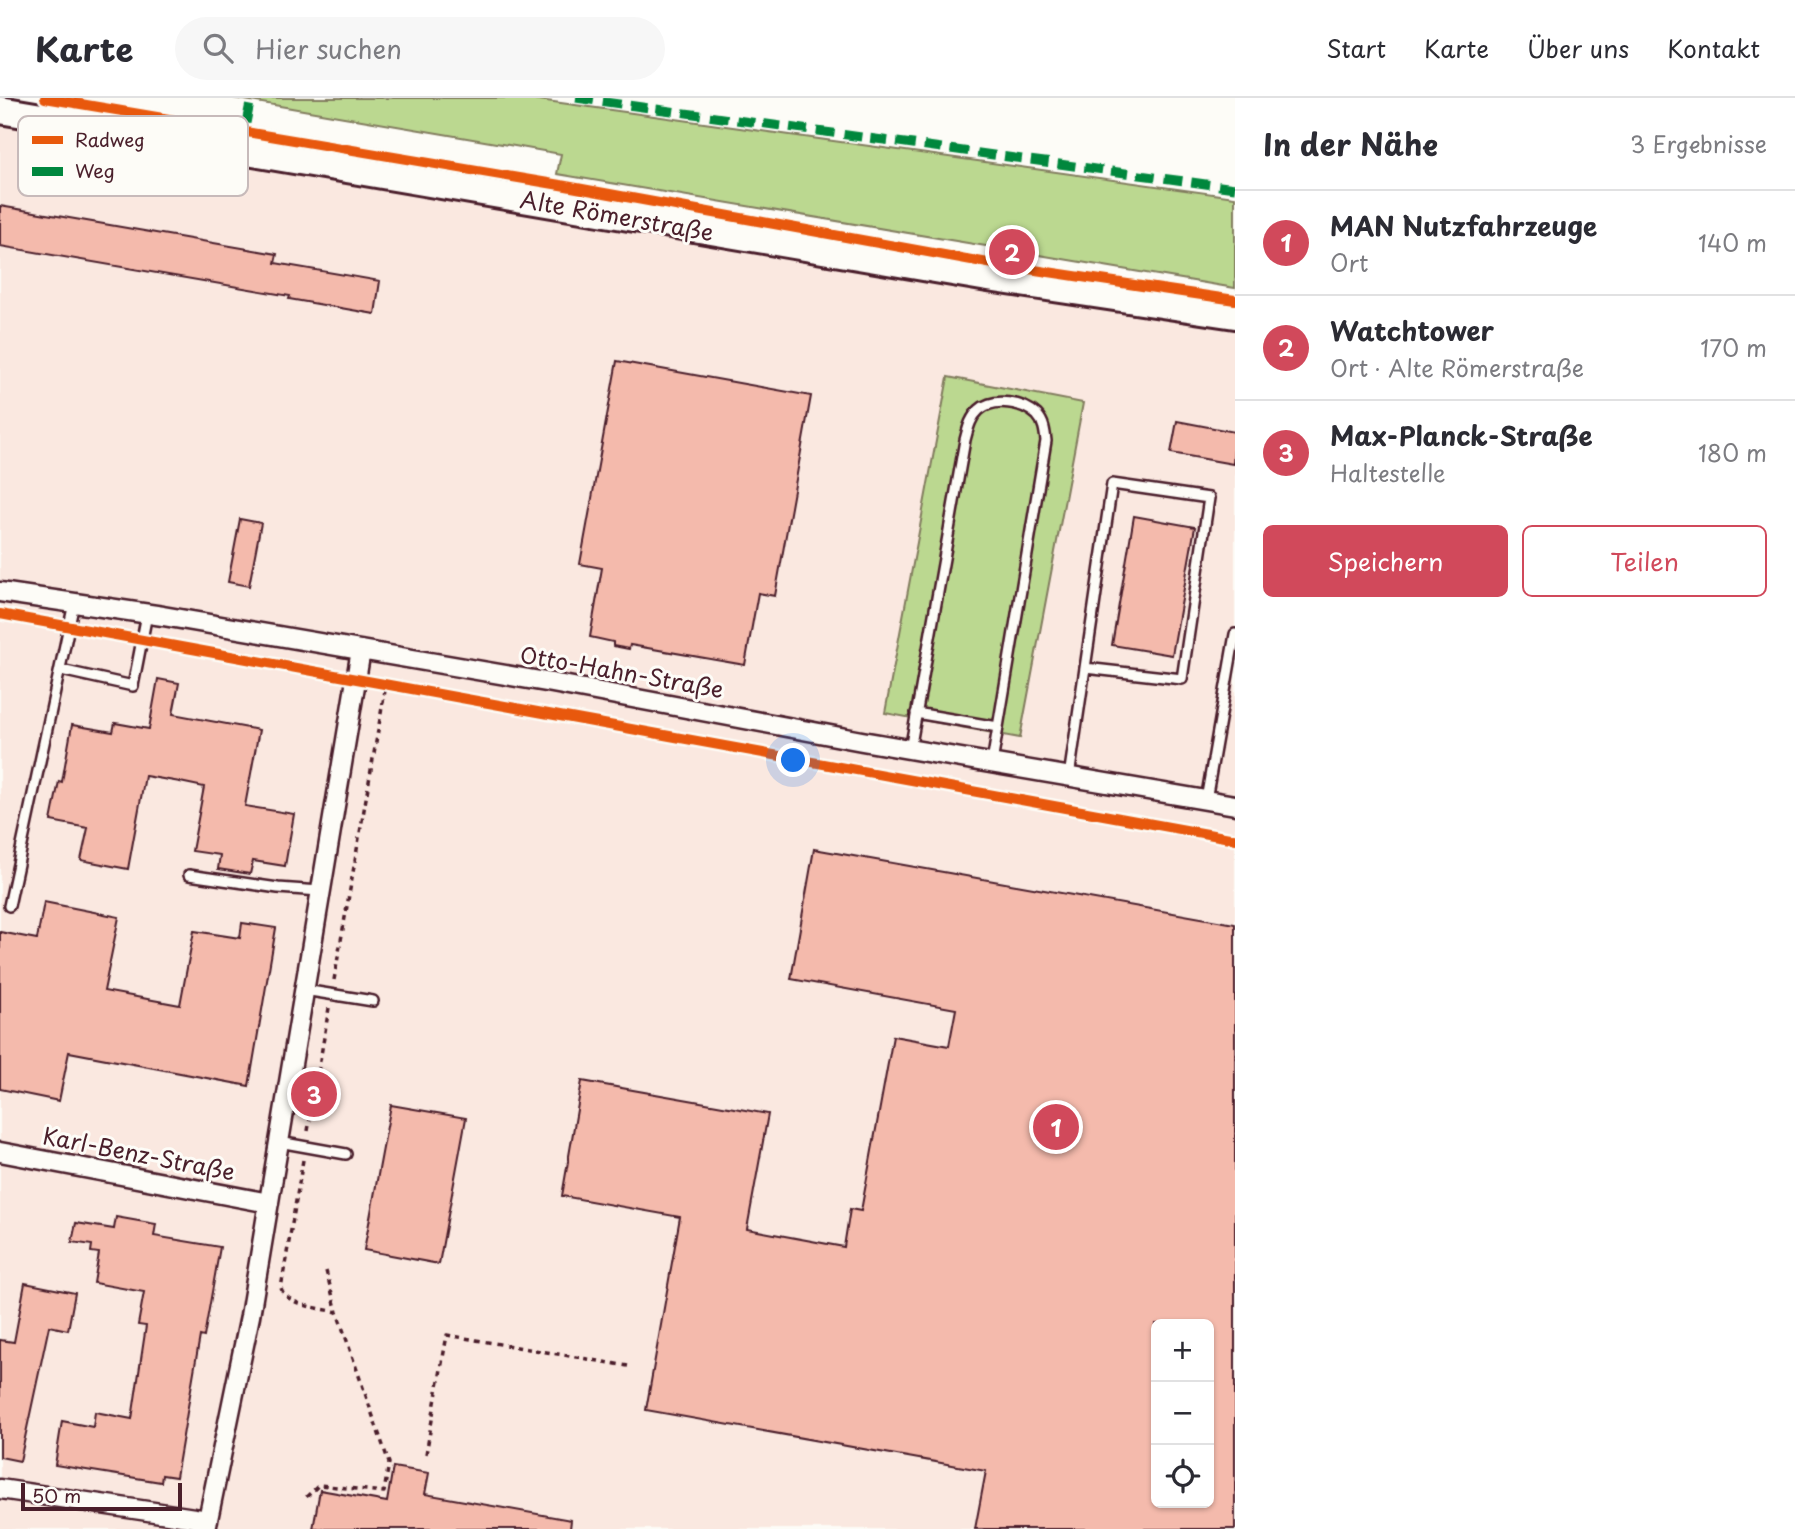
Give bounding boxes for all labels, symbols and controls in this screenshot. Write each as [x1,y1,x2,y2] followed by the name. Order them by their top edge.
[175,17,665,80] search box
[35,23,133,73] text: Karte
[199,29,237,67] icon: search
[255,29,402,68] text: Hier suchen
[1326,30,1386,66] text: Start
[1424,30,1489,66] text: Karte
[1527,30,1629,66] text: Über uns
[1667,30,1760,66] text: Kontakt
[18,116,248,196] legend
[1263,121,1438,166] text: In der Nähe
[75,125,145,153] text: Radweg
[1630,126,1767,161] text: 3 Ergebnisse
[75,156,115,184] text: Weg
[518,181,716,249] street label: Alte Römerstraße
[1330,206,1597,245] text: MAN Nutzfahrzeuge
[1281,225,1292,260] text: 1
[1698,225,1767,260] text: 140 m
[989,226,1035,278] pin: 2
[1330,245,1368,280] text: Ort
[1330,311,1494,350] text: Watchtower
[1278,330,1294,365] text: 2
[1700,330,1767,365] text: 170 m
[1330,350,1584,385] text: Ort · Alte Römerstraße
[1330,416,1593,455] text: Max-Planck-Straße
[1278,435,1294,470] text: 3
[1698,435,1767,470] text: 180 m
[1330,455,1445,490] text: Haltestelle
[1263,525,1508,597] button: Speichern
[1522,525,1767,597] button: Teilen
[517,636,727,706] street label: Otto-Hahn-Straße
[776,743,810,777] your location
[291,1068,337,1120] pin: 3
[1033,1101,1079,1153] pin: 1
[40,1117,238,1189] street label: Karl-Benz-Straße
[1151,1319,1214,1508] map controls
[1151,1319,1214,1382] button: +
[1151,1382,1214,1445] button: −
[1151,1445,1214,1508] button: locate
[21,1480,182,1512] scale bar
[32,1481,81,1509] text: 50 m

